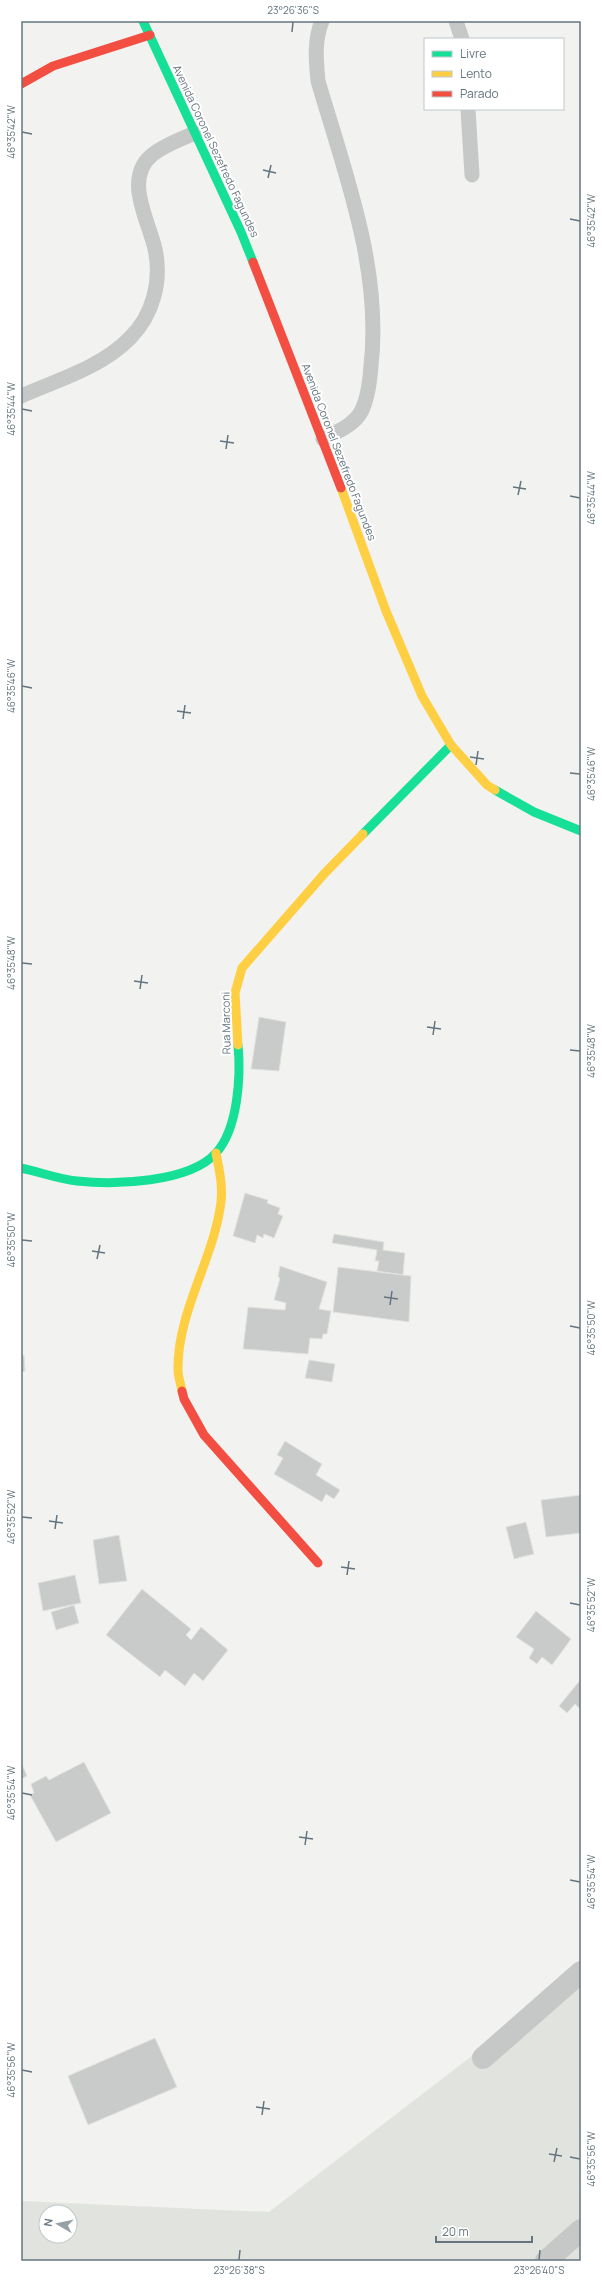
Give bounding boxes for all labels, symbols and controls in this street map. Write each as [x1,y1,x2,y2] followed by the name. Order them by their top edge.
[267,3,319,17] text: 23°26'36"S
[424,38,564,110] legend
[460,45,486,62] text: Livre
[170,62,263,240] street label: Avenida Coronel Sezefredo Fagundes
[460,65,492,82] text: Lento
[460,85,499,102] text: Parado
[4,105,18,159] text: 46°35'42"W
[584,194,598,248] text: 46°35'42"W
[299,361,380,543] street label: Avenida Coronel Sezefredo Fagundes
[4,382,18,436] text: 46°35'44"W
[584,471,598,525] text: 46°35'44"W
[4,658,18,713] text: 46°35'46"W
[584,746,598,801] text: 46°35'46"W
[4,935,18,990] text: 46°35'48"W
[217,992,234,1054] street label: Rua Marconi
[584,1023,598,1078] text: 46°35'48"W
[4,1212,18,1268] text: 46°35'50"W
[584,1300,598,1356] text: 46°35'50"W
[4,1489,18,1544] text: 46°35'52"W
[584,1577,598,1632] text: 46°35'52"W
[4,1765,18,1820] text: 46°35'54"W
[584,1854,598,1909] text: 46°35'54"W
[4,2042,18,2098] text: 46°35'56"W
[584,2131,598,2187] text: 46°35'56"W
[38,2204,78,2244] north arrow
[40,2217,56,2227] text: N
[436,2218,532,2244] scale bar
[442,2223,469,2240] text: 20 m
[213,2263,265,2277] text: 23°26'38"S
[514,2263,564,2277] text: 23°26'40"S

